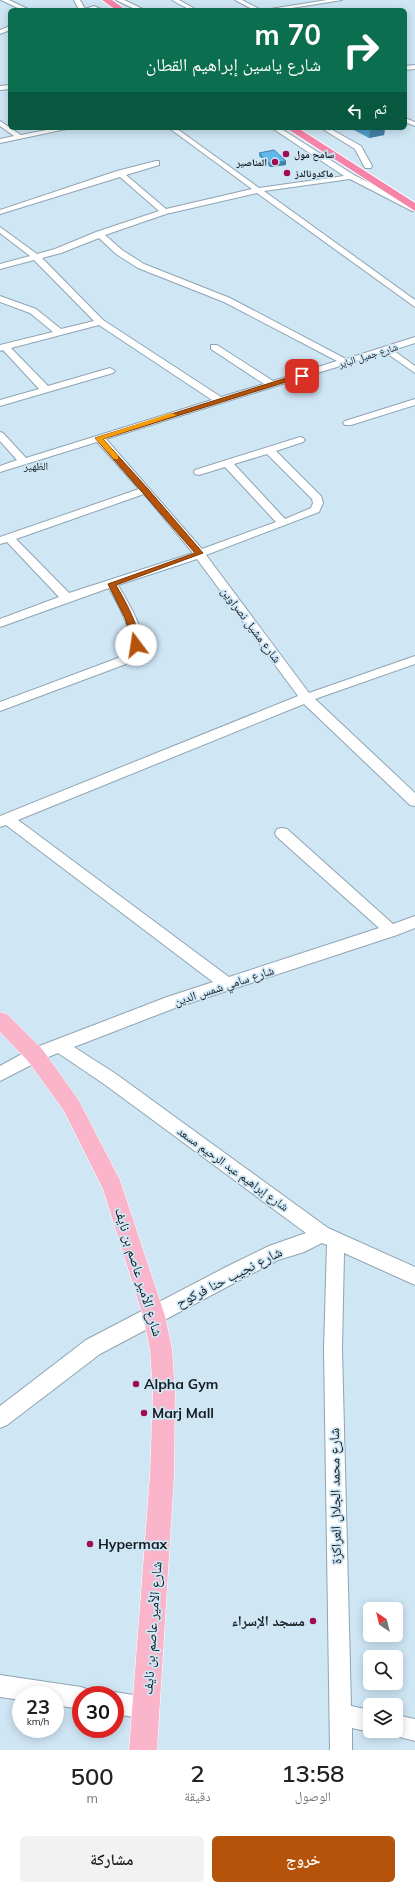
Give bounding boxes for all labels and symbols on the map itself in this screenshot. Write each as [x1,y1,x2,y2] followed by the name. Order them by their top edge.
[294,148,334,162] place label: سامح مول
[281,149,291,159] marker: سامح مول
[236,156,267,169] place label: المناصير
[270,157,280,167] marker: المناصير
[294,167,334,180] place label: ماكدونالدز
[282,168,292,178] marker: ماكدونالدز
[336,340,400,371] street label: شارع جميل الباير
[285,359,319,393] pin
[23,459,48,473] district label: الظهير
[217,584,285,666] street label: شارع مشيل نصراوين
[115,624,157,666] position arrow
[172,962,277,1012] street label: شارع سامي شمس الدين
[174,1123,292,1215] street label: شارع إبراهيم عبد الرحيم مسعد
[110,1205,167,1339] street label: شارع الأمير عاصم بن نايف
[173,1243,285,1312] street label: شارع نجيب حنا فركوح
[144,1375,218,1393] place label: Alpha Gym
[131,1379,141,1389] marker: Alpha Gym
[152,1404,214,1422] place label: Marj Mall
[139,1408,149,1418] marker: Marj Mall
[325,1428,346,1564] street label: شارع محمد الجلال العراكزة
[98,1535,168,1553] place label: Hypermax
[85,1539,95,1549] marker: Hypermax
[138,1561,167,1695] street label: شارع الأمير عاصم بن نايف
[363,1602,403,1642] north arrow
[232,1612,305,1630] place label: مسجد الإسراء
[308,1616,318,1626] marker: مسجد الإسراء
[72,1686,124,1738] speed limit sign: 30

